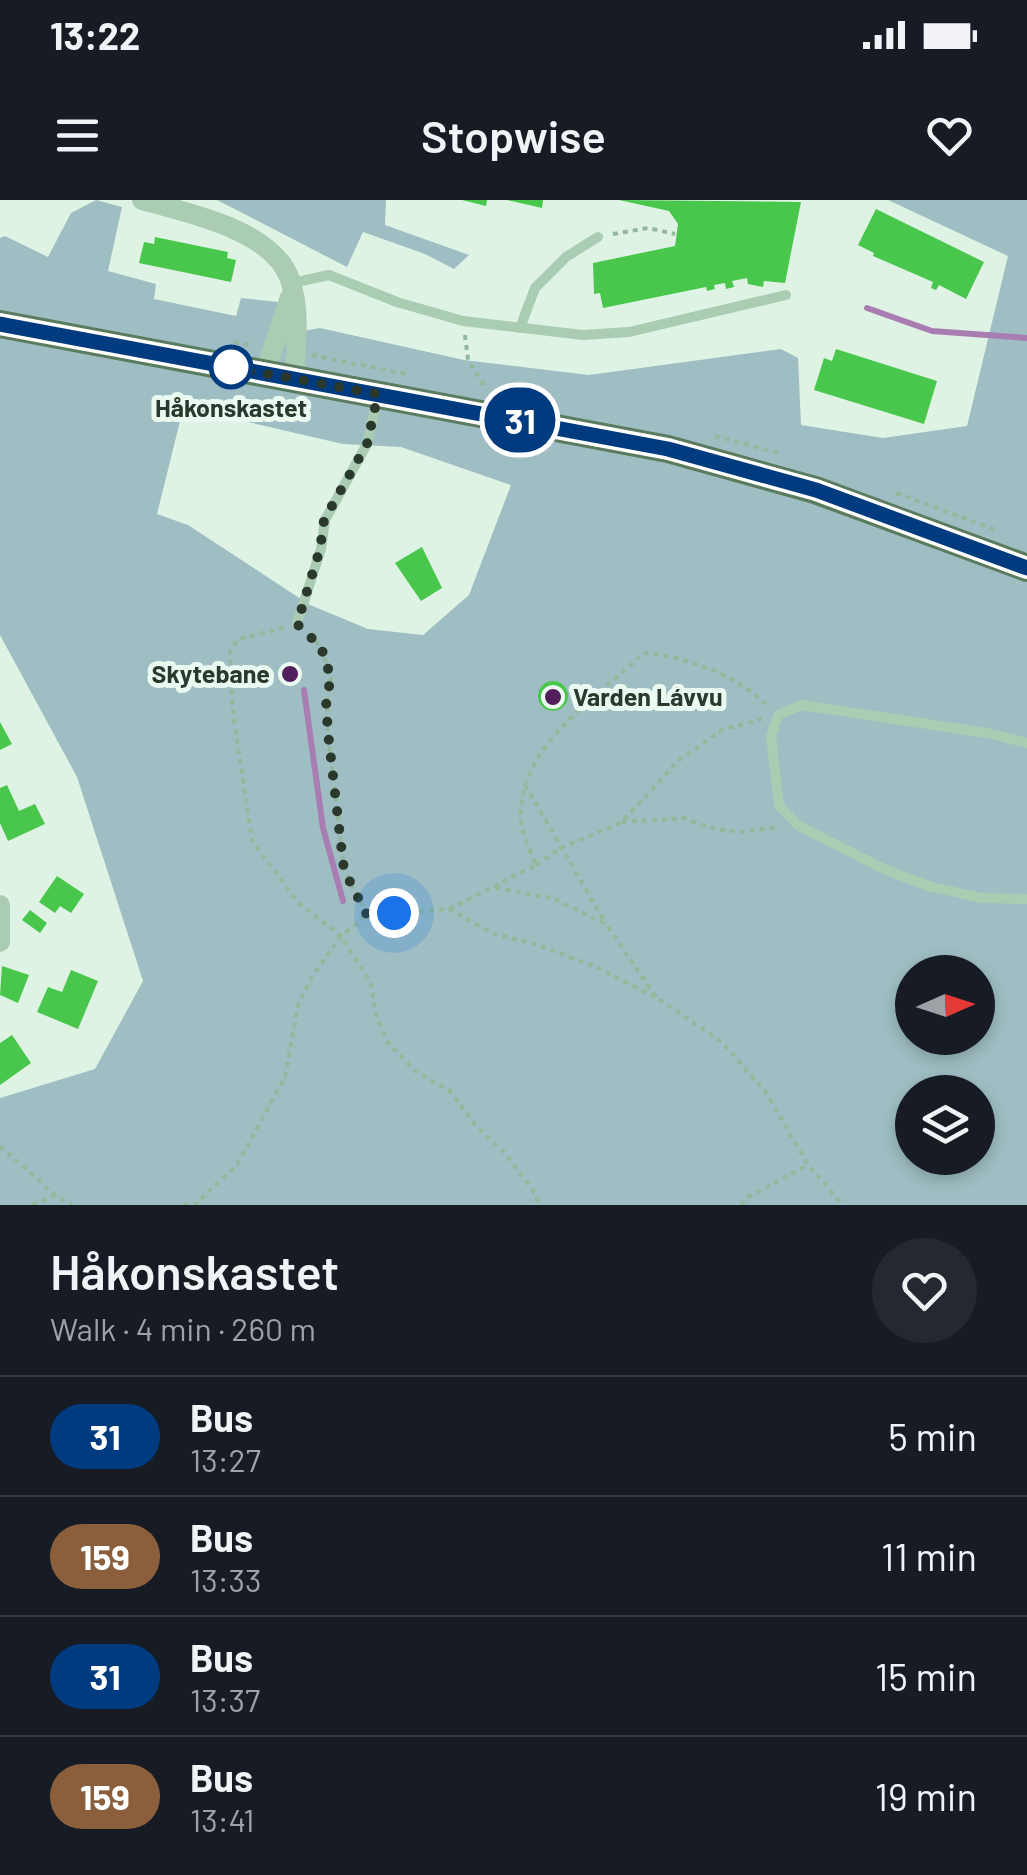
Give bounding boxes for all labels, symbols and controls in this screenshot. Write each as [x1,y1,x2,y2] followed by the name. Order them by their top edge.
[50,12,140,58] text: 13:22
[50,108,105,163] icon: menu
[421,108,606,162] text: Stopwise
[922,108,977,163] icon: heart
[210,346,252,388] marker: Håkonskastet
[475,388,565,452] line badge: 31
[155,392,307,422] place label: Håkonskastet
[504,399,536,441] text: 31
[152,658,270,688] place label: Skytebane
[279,663,301,685] marker: Skytebane
[573,681,723,711] place label: Varden Lávvu
[542,686,564,708] marker: Varden Lávvu
[369,888,419,938] your location
[895,955,995,1055] north arrow
[895,955,995,1175] map controls
[895,1075,995,1175] button: layers
[872,1238,977,1343] button: heart
[50,1242,339,1300] text: Håkonskastet
[50,1309,316,1347] text: Walk · 4 min · 260 m
[190,1394,253,1440] text: Bus
[888,1413,977,1459] text: 5 min
[89,1415,121,1457] text: 31
[190,1440,261,1478] text: 13:27
[190,1514,253,1560] text: Bus
[881,1533,977,1579] text: 11 min
[80,1535,130,1577] text: 159
[190,1560,262,1598] text: 13:33
[190,1634,253,1680] text: Bus
[875,1653,977,1699] text: 15 min
[89,1655,121,1697] text: 31
[190,1680,260,1718] text: 13:37
[190,1754,253,1800] text: Bus
[875,1773,977,1819] text: 19 min
[80,1775,130,1817] text: 159
[190,1800,254,1838] text: 13:41

